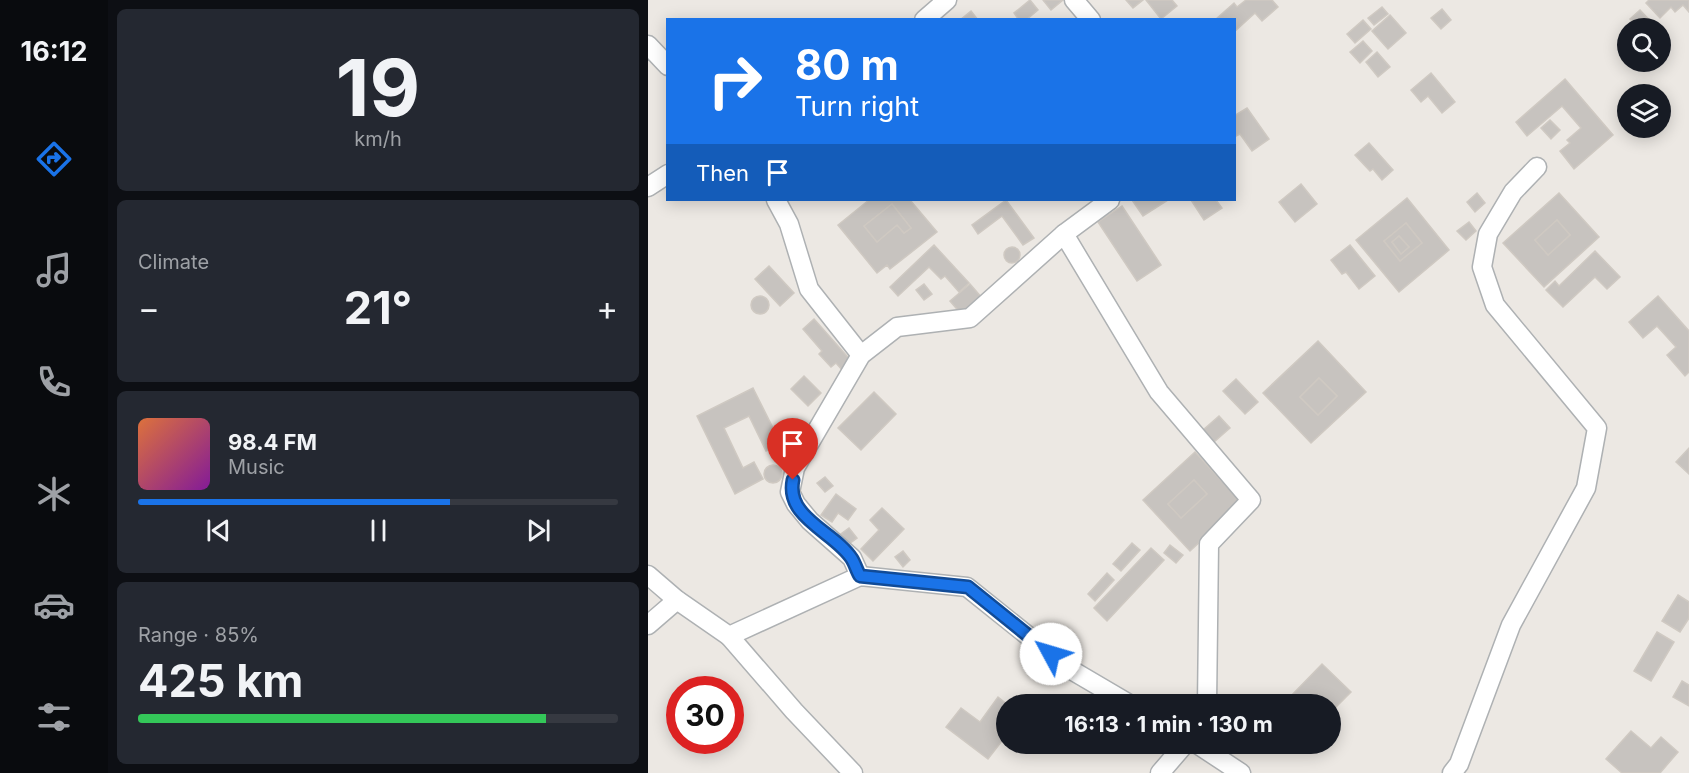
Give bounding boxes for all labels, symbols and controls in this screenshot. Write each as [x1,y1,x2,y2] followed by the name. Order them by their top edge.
[1617,18,1671,138] map controls
[1617,18,1671,72] button: search
[21,35,87,68] text: 16:12
[795,39,899,90] text: 80 m
[336,40,420,135] text: 19
[696,42,774,120] icon: right
[1617,84,1671,138] button: layers
[795,90,919,123] text: Turn right
[354,127,402,151] text: km/h
[33,138,75,180] icon: directions
[761,156,794,189] icon: arrive
[696,160,749,186] text: Then
[33,249,75,291] icon: music
[138,250,209,274] text: Climate
[344,280,412,335] text: 21°
[138,288,160,328] text: −
[596,288,618,328] text: +
[33,361,75,403] icon: phone
[767,418,818,480] pin
[776,427,809,460] icon: arrive
[228,429,317,455] text: 98.4 FM
[228,455,285,479] text: Music
[33,473,75,515] icon: climate
[202,514,235,547] icon: previous
[362,514,395,547] icon: pause
[522,514,555,547] icon: next
[33,584,75,626] icon: car
[1019,622,1083,686] position arrow
[138,623,259,647] text: Range · 85%
[138,653,303,708] text: 425 km
[666,676,744,754] speed limit sign: 30
[33,696,75,738] icon: filters
[1064,711,1273,737] text: 16:13 · 1 min · 130 m

